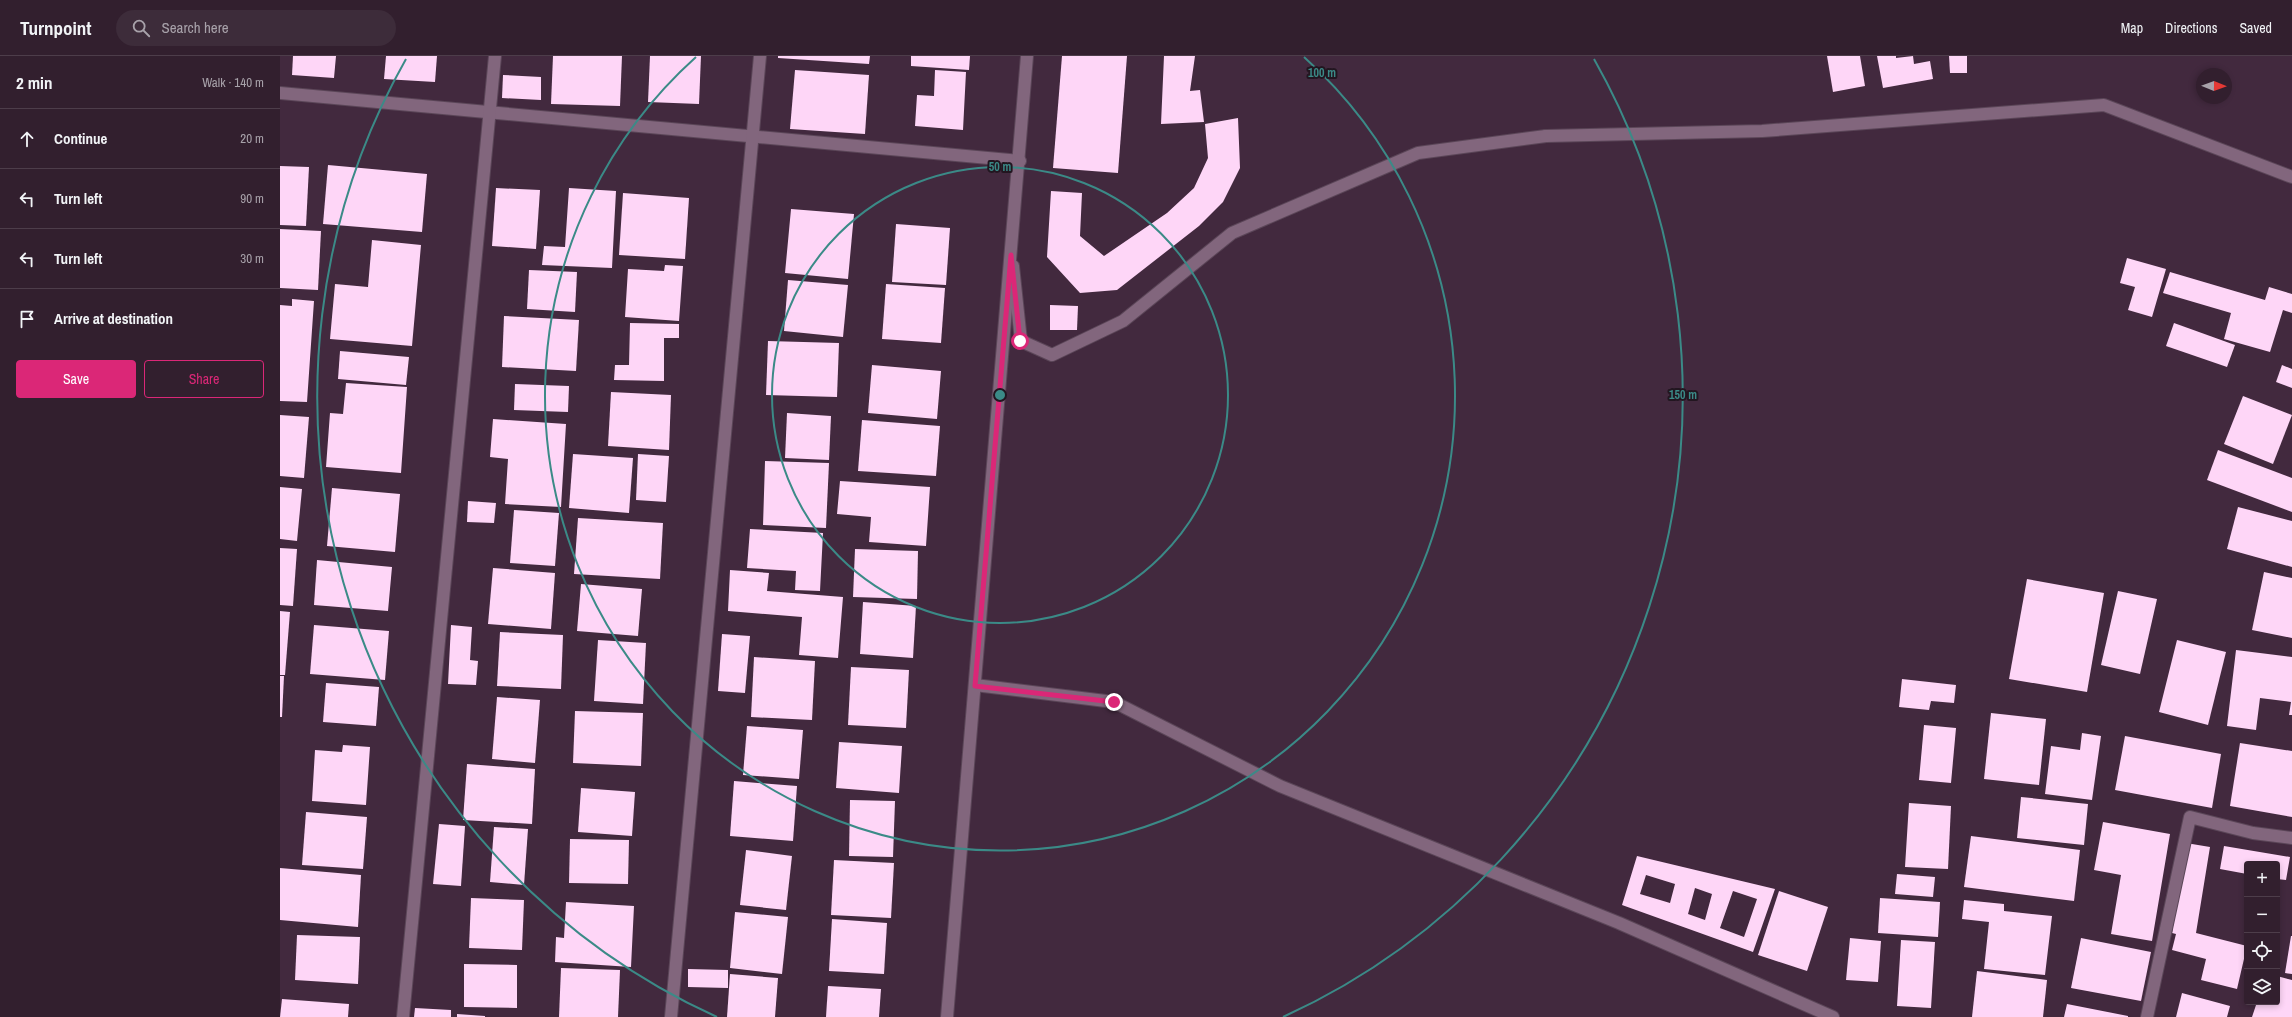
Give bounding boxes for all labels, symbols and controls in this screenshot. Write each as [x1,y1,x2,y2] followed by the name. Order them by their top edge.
[116,10,396,46] search box
[20,15,92,41] text: Turnpoint
[130,17,152,39] icon: search
[162,17,229,38] text: Search here
[2121,19,2143,37] text: Map
[2165,19,2217,37] text: Directions
[2239,19,2272,37] text: Saved
[1308,65,1336,81] text: 100 m
[2196,68,2232,104] north arrow
[16,71,52,94] text: 2 min
[202,74,264,91] text: Walk · 140 m
[16,128,38,150] icon: ahead
[54,128,107,149] text: Continue
[240,130,264,147] text: 20 m
[989,159,1011,175] text: 50 m
[16,188,38,210] icon: left
[54,188,102,209] text: Turn left
[240,190,264,207] text: 90 m
[16,248,38,270] icon: left
[54,248,102,269] text: Turn left
[240,250,264,267] text: 30 m
[16,308,38,330] icon: arrive
[54,308,173,329] text: Arrive at destination
[1011,332,1029,350] route start
[16,360,136,398] button: Save
[144,360,264,398] button: Share
[1669,387,1697,403] text: 150 m
[993,388,1007,402] centre of rings
[1105,693,1123,711] route end
[2244,861,2280,1005] map controls
[2244,861,2280,897] button: +
[2244,897,2280,933] button: −
[2244,933,2280,969] button: locate
[2244,969,2280,1005] button: layers

